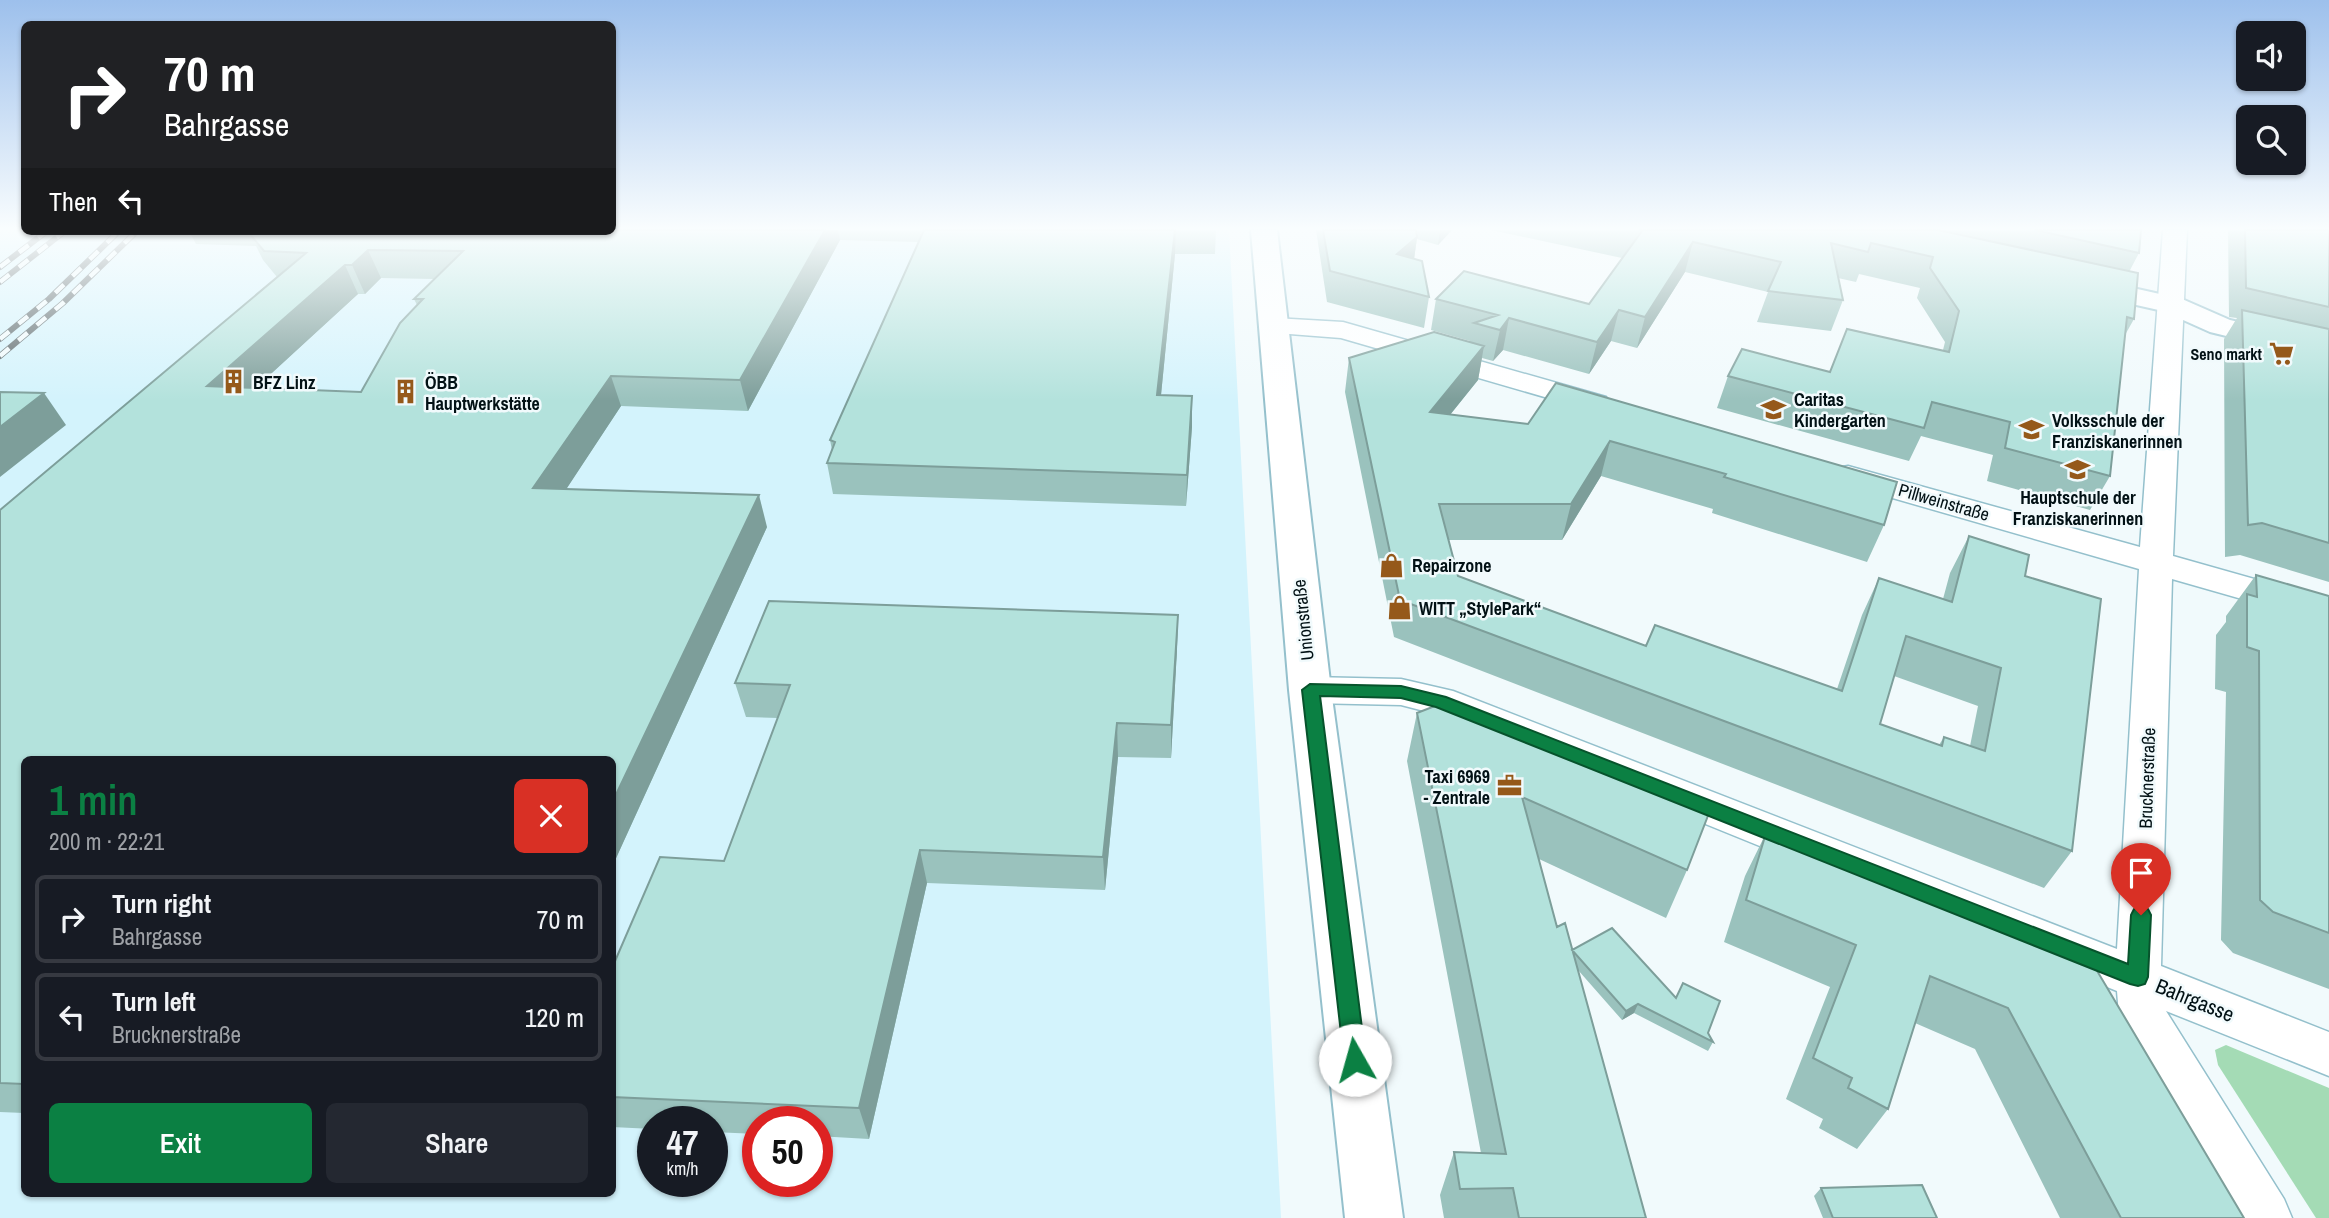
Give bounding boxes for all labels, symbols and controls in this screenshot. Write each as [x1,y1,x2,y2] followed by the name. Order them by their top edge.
[2236,21,2306,175] map controls
[2236,21,2306,91] button: sound
[164,40,256,106] text: 70 m
[49,49,140,140] icon: right
[164,103,289,146] text: Bahrgasse
[2236,105,2306,175] button: search
[112,182,150,220] icon: left
[49,184,98,219] text: Then
[2268,340,2296,368] supermarket icon: Seno markt
[2191,343,2263,365] place label: Seno markt
[219,368,247,396] building icon: BFZ Linz
[253,370,316,395] place label: BFZ Linz
[425,370,540,416] place label: ÖBB Hauptwerkstätte
[391,378,419,406] building icon: ÖBB Hauptwerkstätte
[1794,387,1886,433] place label: Caritas Kindergarten
[1760,395,1788,423] school or university icon: Caritas Kindergarten
[2052,408,2182,454] place label: Volksschule der Franziskanerinnen
[2018,416,2046,444] school or university icon: Volksschule der Franziskanerinnen
[2064,456,2092,484] school or university icon: Hauptschule der Franziskanerinnen
[1896,477,1992,527] street label: Pillweinstraße
[2013,485,2143,531] place label: Hauptschule der Franziskanerinnen
[1378,551,1406,579] shop icon: Repairzone
[1412,553,1492,578] place label: Repairzone
[1286,578,1320,662] street label: Unionstraße
[1385,594,1413,622] shop icon: WITT „StylePark“
[1419,596,1541,621] place label: WITT „StylePark“
[2133,727,2161,829] street label: Brucknerstraße
[1424,764,1490,810] place label: Taxi 6969 - Zentrale
[49,772,138,828] text: 1 min
[1496,772,1524,800] office icon: Taxi 6969 - Zentrale
[514,779,588,853] button: close
[49,826,164,857] text: 200 m · 22:21
[2111,843,2171,915] pin
[2122,854,2160,892] icon: arrive
[112,886,211,921] text: Turn right
[53,900,91,938] icon: right
[537,902,584,937] text: 70 m
[112,921,202,952] text: Bahrgasse
[2151,971,2239,1029] street label: Bahrgasse
[112,984,196,1019] text: Turn left
[53,998,91,1036] icon: left
[525,1000,584,1035] text: 120 m
[112,1019,241,1050] text: Brucknerstraße
[1318,1023,1392,1097] position arrow
[49,1103,312,1183] button: Exit
[326,1103,588,1183] button: Share
[742,1106,833,1197] speed limit sign: 50
[667,1119,698,1166] text: 47
[667,1156,699,1181] text: km/h

